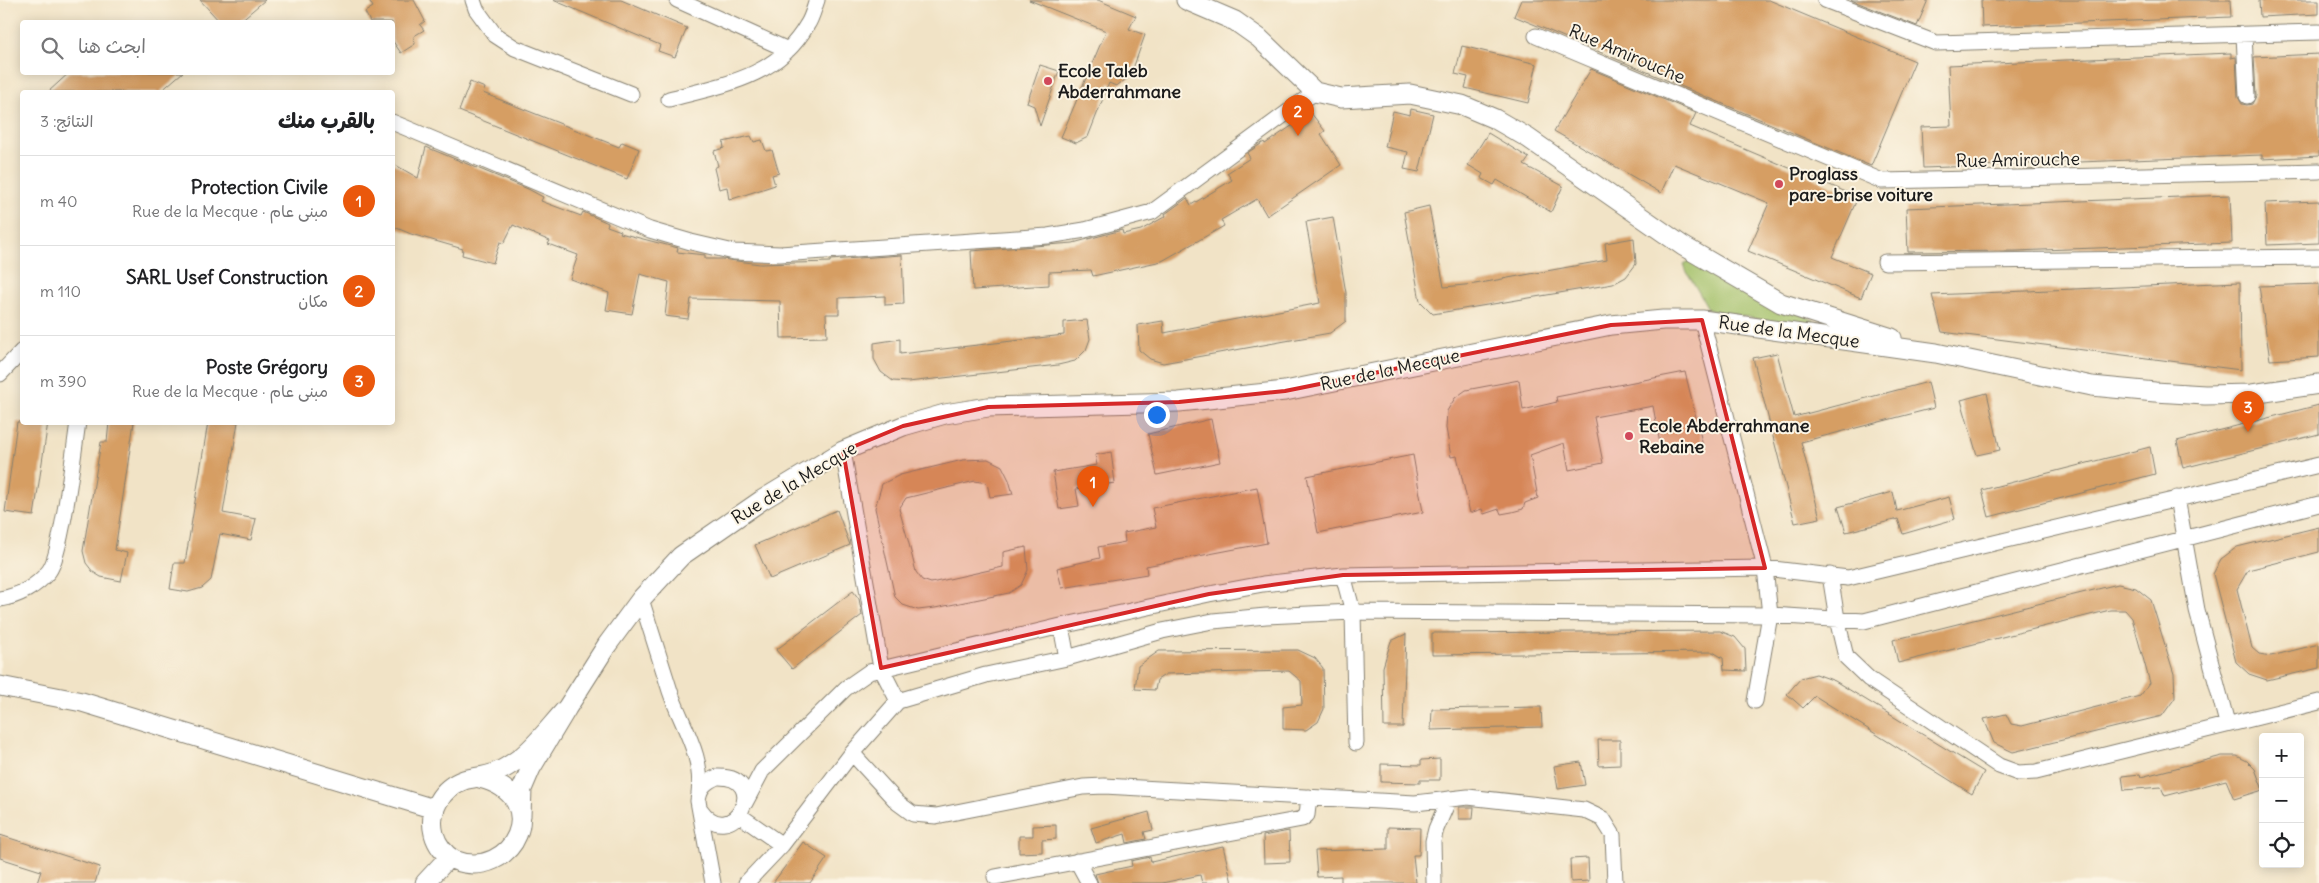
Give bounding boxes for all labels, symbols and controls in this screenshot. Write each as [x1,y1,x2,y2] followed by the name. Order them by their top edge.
[1566,19,1689,88] street label: Rue Amirouche
[20,20,395,75] search box
[38,34,66,62] icon: search
[78,34,146,58] text: ابحث هنا
[1058,59,1181,103] place label: Ecole Taleb Abderrahmane
[1042,75,1054,87] marker: Ecole Taleb Abderrahmane
[1282,95,1314,136] pin: 2
[278,107,375,134] text: بالقرب منك
[40,111,93,131] text: النتائج: 3
[1956,147,2080,172] street label: Rue Amirouche
[1789,162,1933,206] place label: Proglass pare-brise voiture
[191,175,328,199] text: Protection Civile
[1773,178,1785,190] marker: Proglass pare-brise voiture
[40,191,78,211] text: 40 m
[356,191,362,211] text: 1
[132,201,328,221] text: مبنى عام · Rue de la Mecque
[126,265,328,289] text: SARL Usef Construction
[40,281,81,301] text: 110 m
[355,281,363,301] text: 2
[298,291,328,311] text: مكان
[1717,310,1861,353] street label: Rue de la Mecque
[1318,343,1462,396] street label: Rue de la Mecque
[206,355,328,379] text: Poste Grégory
[40,371,87,391] text: 390 m
[354,371,364,391] text: 3
[132,381,328,401] text: مبنى عام · Rue de la Mecque
[2232,391,2264,432] pin: 3
[1144,402,1170,428] your location
[1639,414,1810,458] place label: Ecole Abderrahmane Rebaine
[1623,430,1635,442] marker: Ecole Abderrahmane Rebaine
[727,436,861,529] street label: Rue de la Mecque
[1077,466,1109,507] pin: 1
[2259,733,2304,868] map controls
[2259,733,2304,778] button: +
[2259,778,2304,823] button: −
[2259,823,2304,868] button: locate

